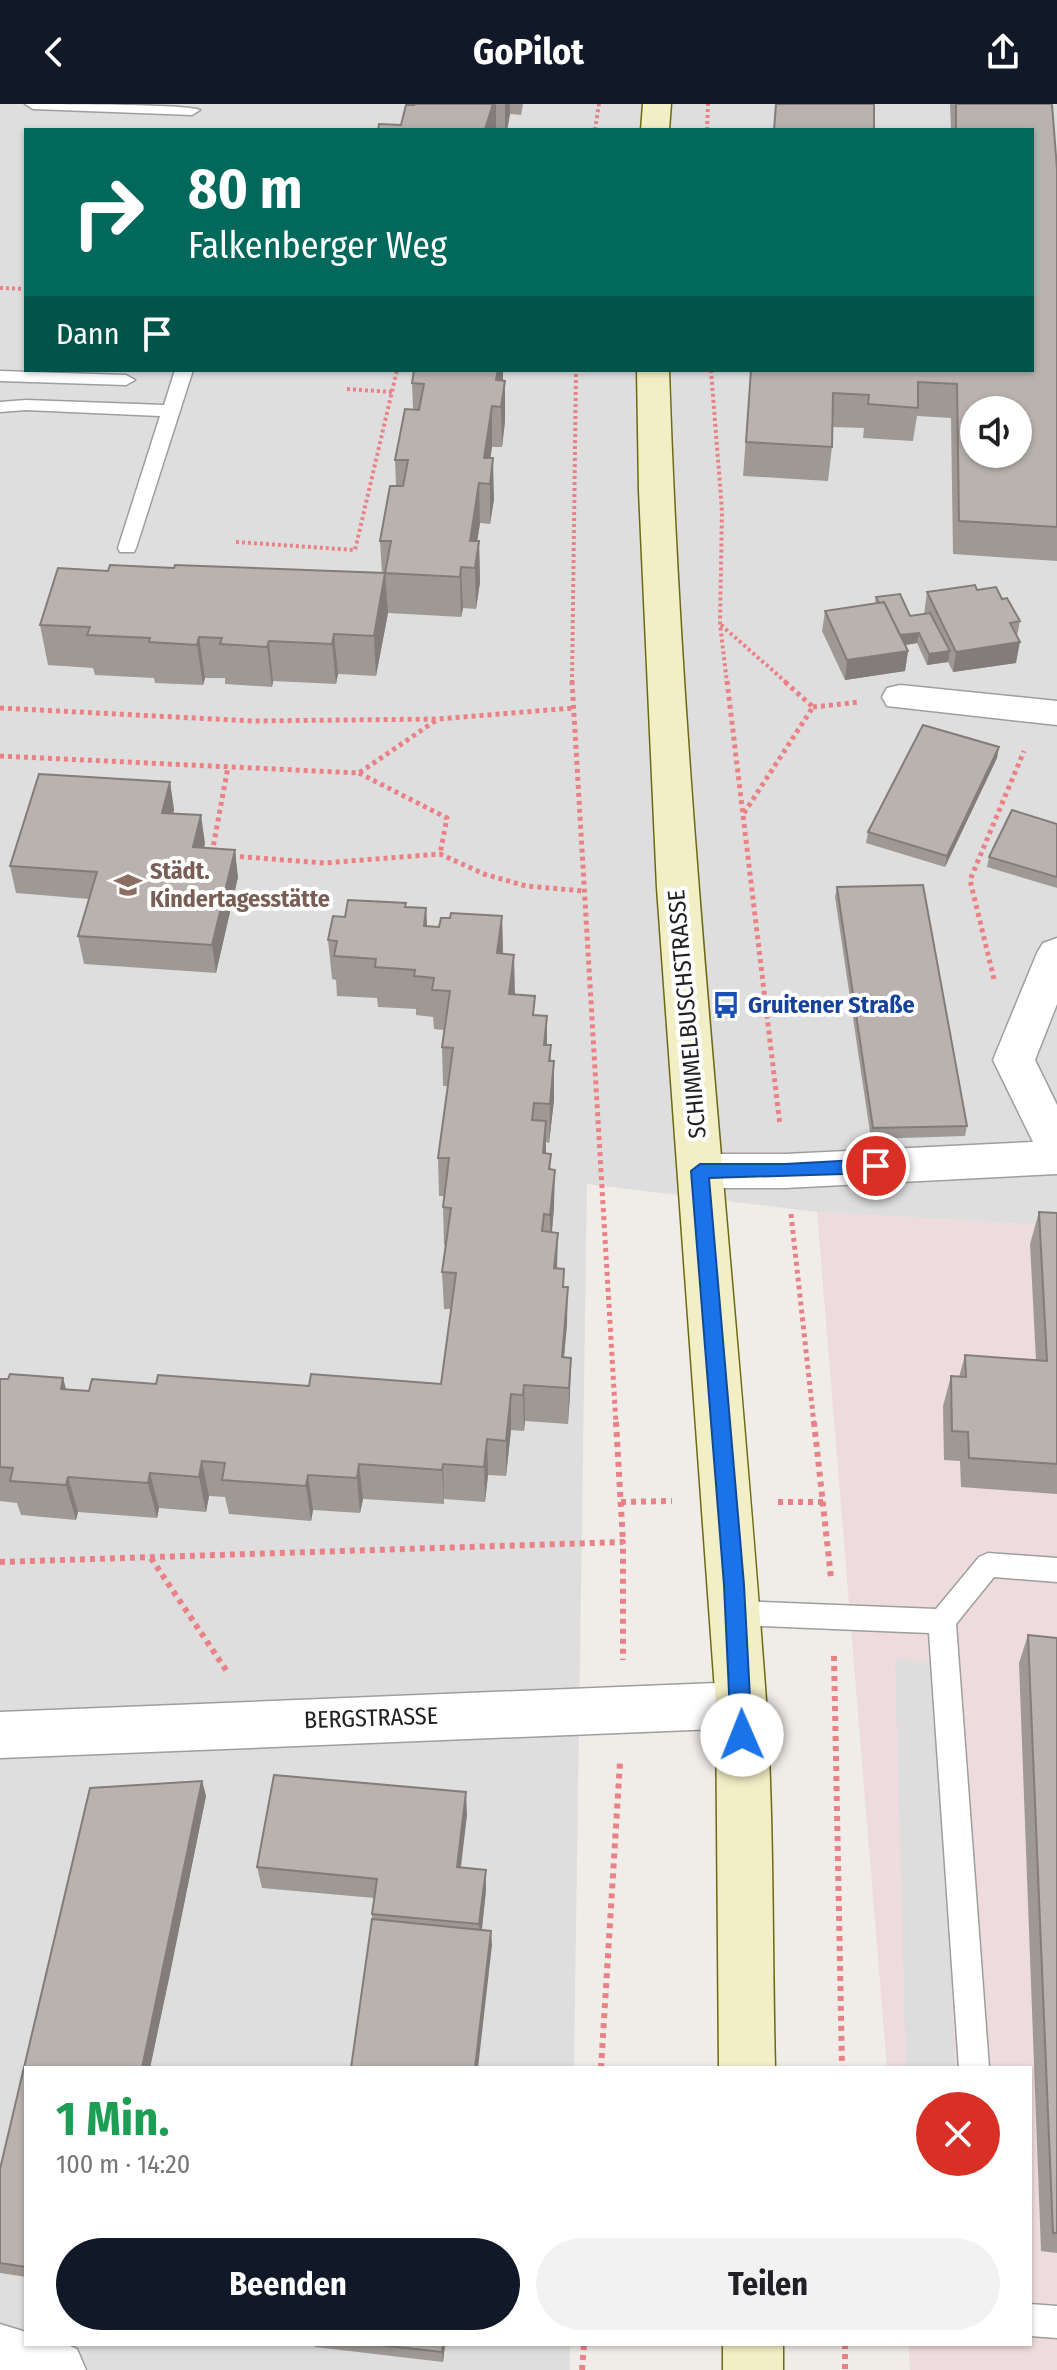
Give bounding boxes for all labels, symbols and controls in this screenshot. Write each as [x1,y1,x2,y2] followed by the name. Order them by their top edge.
[32,30,76,74] icon: back
[473,30,584,74] text: GoPilot
[981,30,1025,74] icon: share
[188,156,303,223] text: 80 m
[56,160,160,264] icon: right
[188,224,447,268] text: Falkenberger Weg
[135,312,179,356] icon: arrive
[56,316,119,352] text: Dann
[960,396,1032,468] map controls
[960,396,1032,468] button: sound
[150,857,330,913] place label: Städt. Kindertagesstätte
[113,870,143,900] school or university icon: Städt. Kindertagesstätte
[662,888,712,1140] street label: SCHIMMELBUSCHSTRASSE
[711,990,741,1020] bus stop icon: Gruitener Straße
[748,991,915,1019] place label: Gruitener Straße
[842,1132,910,1200] pin
[854,1144,898,1188] icon: arrive
[700,1693,784,1777] position arrow
[304,1702,438,1734] street label: BERGSTRASSE
[56,2090,169,2148] text: 1 Min.
[916,2092,1000,2176] button: close
[56,2149,190,2180] text: 100 m · 14:20
[56,2238,520,2330] button: Beenden
[536,2238,1000,2330] button: Teilen

